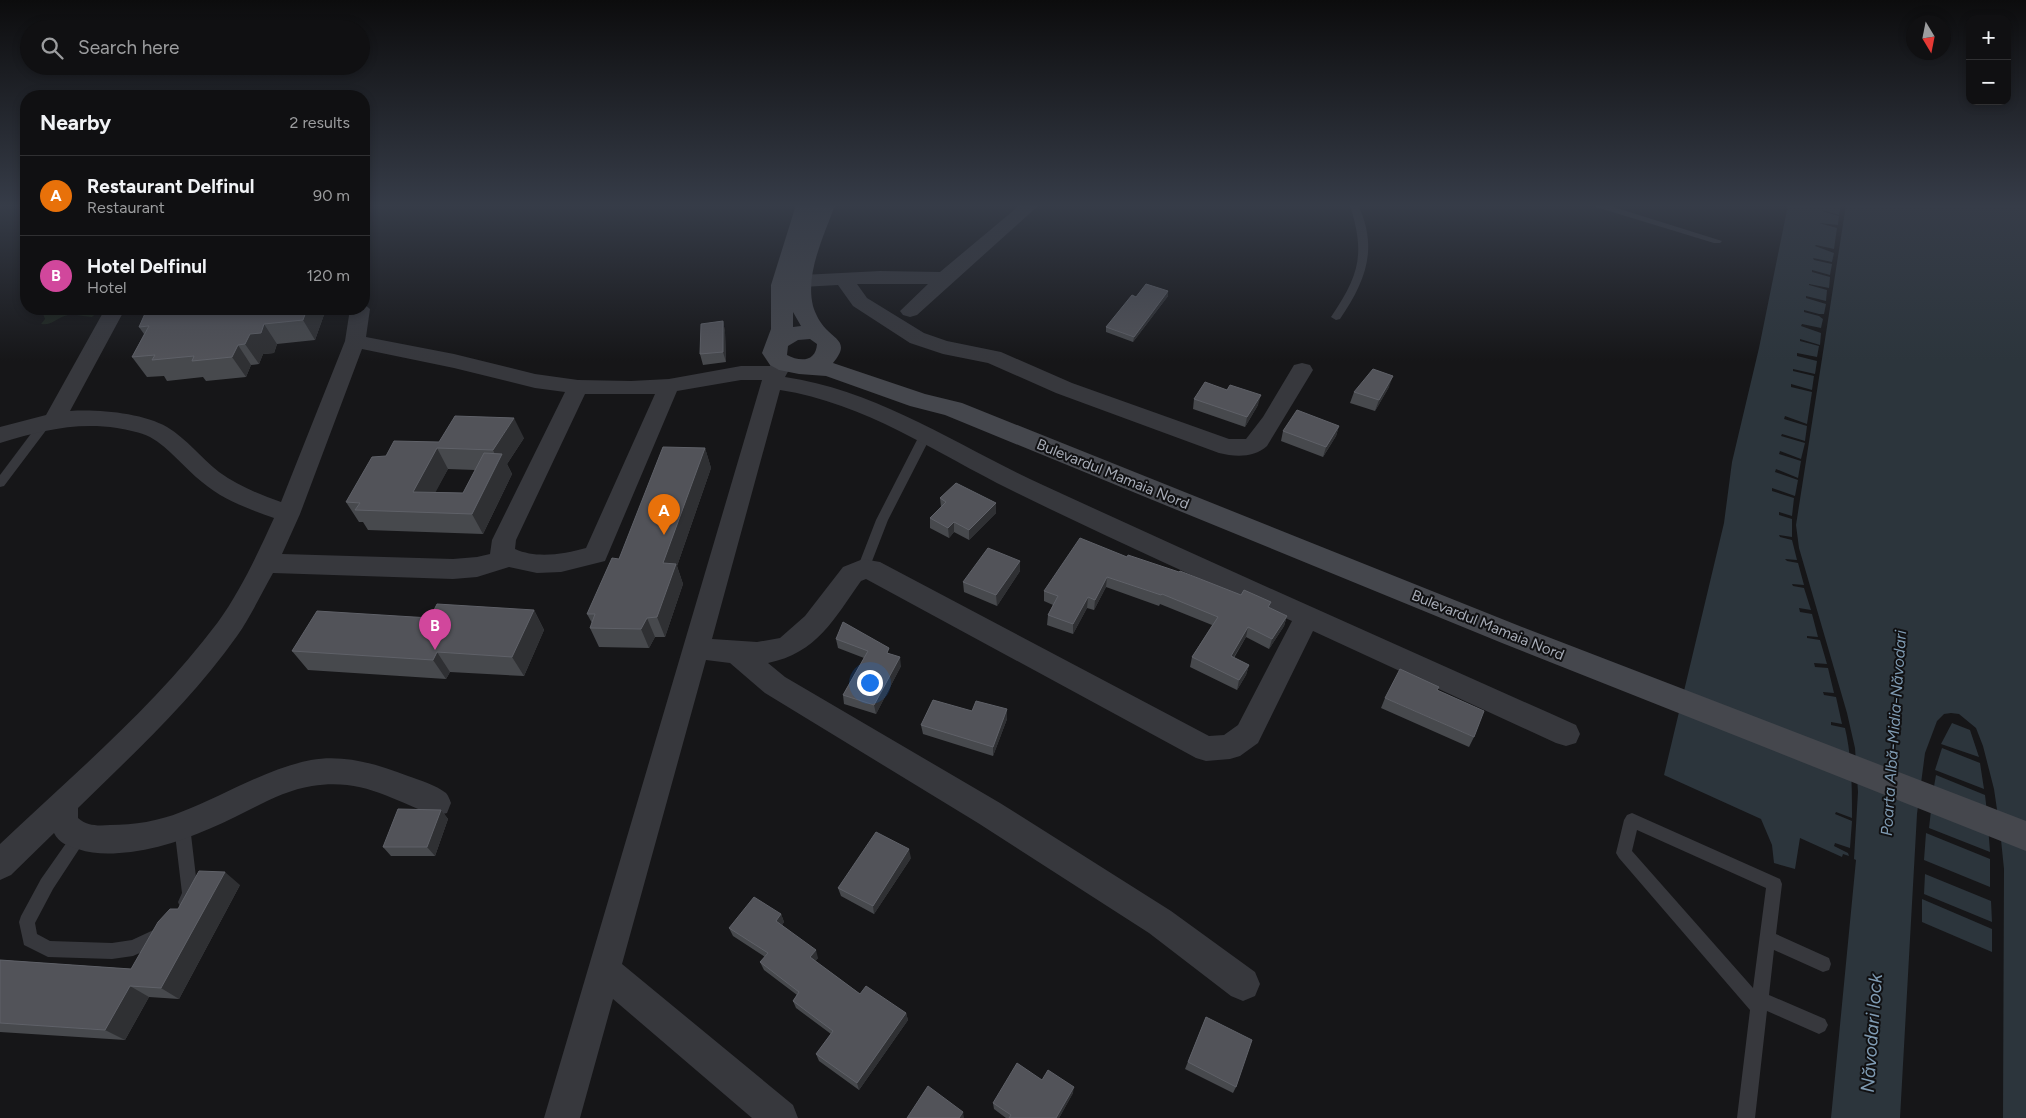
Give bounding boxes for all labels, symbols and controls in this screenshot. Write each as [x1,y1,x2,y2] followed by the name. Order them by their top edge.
[1906,15,1951,60] north arrow
[1966,15,2011,105] map controls
[1966,15,2011,60] button: +
[20,20,370,75] search box
[38,34,66,62] icon: search
[78,36,180,59] text: Search here
[1966,60,2011,105] button: −
[40,110,111,135] text: Nearby
[290,113,350,132] text: 2 results
[87,175,255,198] text: Restaurant Delfinul
[50,186,62,205] text: A
[313,186,350,205] text: 90 m
[87,198,165,217] text: Restaurant
[87,255,207,278] text: Hotel Delfinul
[51,266,61,285] text: B
[307,266,350,285] text: 120 m
[87,278,127,297] text: Hotel
[1034,435,1192,513] street label: Bulevardul Mamaia Nord
[648,494,680,535] pin: A
[1409,586,1567,664] street label: Bulevardul Mamaia Nord
[419,609,451,650] pin: B
[1877,629,1910,837] water label: Poarta Albă-Midia-Năvodari
[857,670,883,696] your location
[1856,972,1887,1093] water label: Năvodari lock

